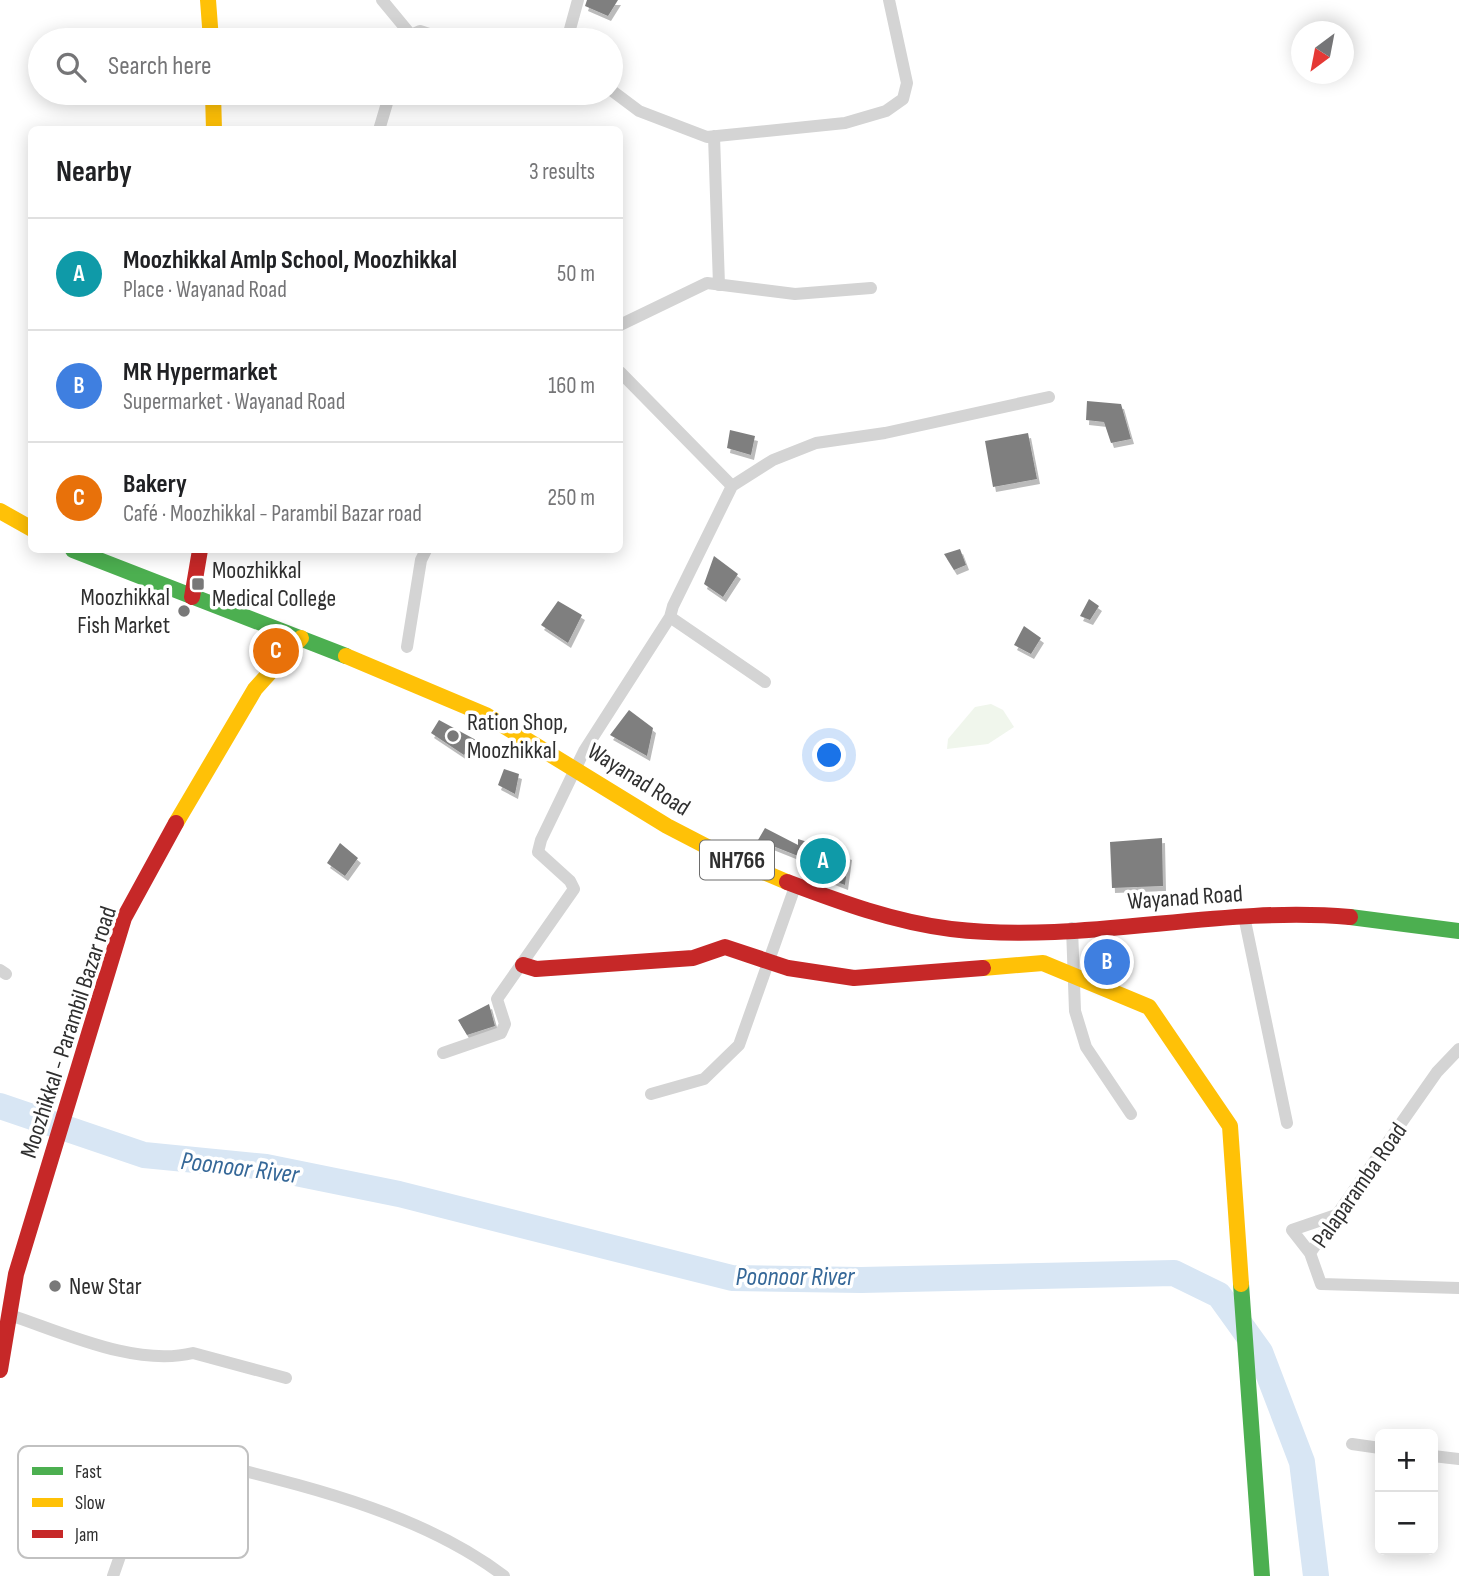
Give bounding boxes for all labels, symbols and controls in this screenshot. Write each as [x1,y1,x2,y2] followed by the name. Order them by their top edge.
[1291,21,1354,84] north arrow
[28,28,623,105] search box
[52,48,90,86] icon: search
[108,51,211,82] text: Search here
[56,154,132,190] text: Nearby
[529,158,595,186] text: 3 results
[123,245,457,276] text: Moozhikkal Amlp School, Moozhikkal
[74,260,84,288] text: A
[557,260,595,288] text: 50 m
[123,276,287,304] text: Place · Wayanad Road
[123,357,277,388] text: MR Hypermarket
[74,372,84,400] text: B
[548,372,595,400] text: 160 m
[123,388,345,416] text: Supermarket · Wayanad Road
[123,469,187,500] text: Bakery
[73,484,85,512] text: C
[548,484,595,512] text: 250 m
[123,500,422,528] text: Café · Moozhikkal - Parambil Bazar road
[212,556,336,613] place label: Moozhikkal Medical College
[190,576,206,592] marker: Moozhikkal Medical College
[77,583,170,640] place label: Moozhikkal Fish Market
[176,603,192,619] marker: Moozhikkal Fish Market
[253,625,299,677] pin: C
[467,708,568,765] place label: Ration Shop, Moozhikkal
[445,728,461,744] marker: Ration Shop, Moozhikkal
[582,737,695,822] street label: Wayanad Road
[812,738,846,772] your location
[800,835,846,887] pin: A
[700,840,774,880] road number: NH766
[1126,879,1244,916] street label: Wayanad Road
[14,903,123,1162] street label: Moozhikkal - Parambil Bazar road
[1084,936,1130,988] pin: B
[1306,1117,1413,1253] street label: Palaparamba Road
[179,1146,302,1191] water label: Poonoor River
[736,1262,856,1293] water label: Poonoor River
[69,1272,142,1301] place label: New Star
[47,1278,63,1294] marker: New Star
[1375,1429,1438,1555] map controls
[1375,1429,1438,1492] button: +
[18,1446,248,1558] legend
[75,1461,102,1484] text: Fast
[75,1492,105,1515] text: Slow
[1375,1492,1438,1555] button: −
[74,1524,98,1547] text: Jam

